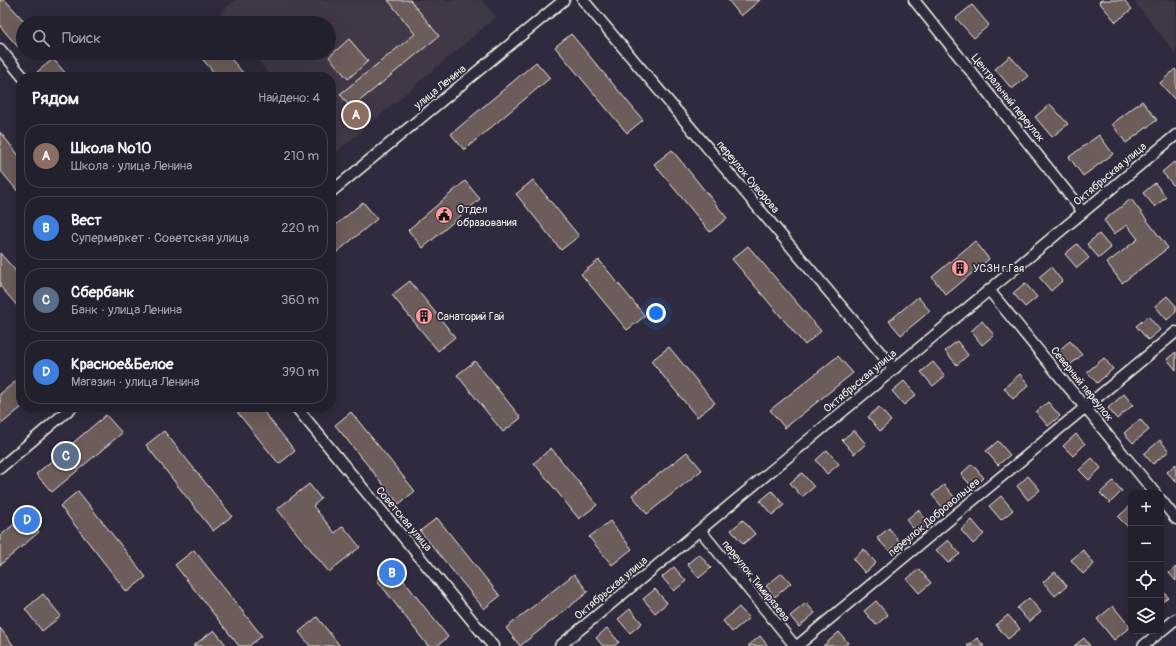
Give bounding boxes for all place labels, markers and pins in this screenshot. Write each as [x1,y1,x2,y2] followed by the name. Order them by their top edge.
[343,100,369,130] pin: A
[457,203,517,229] place label: Отдел образования
[434,205,454,225] public building icon: Отдел образования
[950,258,970,278] building icon: УСЗН г.Гая
[973,262,1024,275] place label: УСЗН г.Гая
[414,306,434,326] building icon: Санаторий Гай
[437,310,504,323] place label: Санаторий Гай
[53,441,79,471] pin: C
[14,505,40,535] pin: D
[379,558,405,588] pin: B

